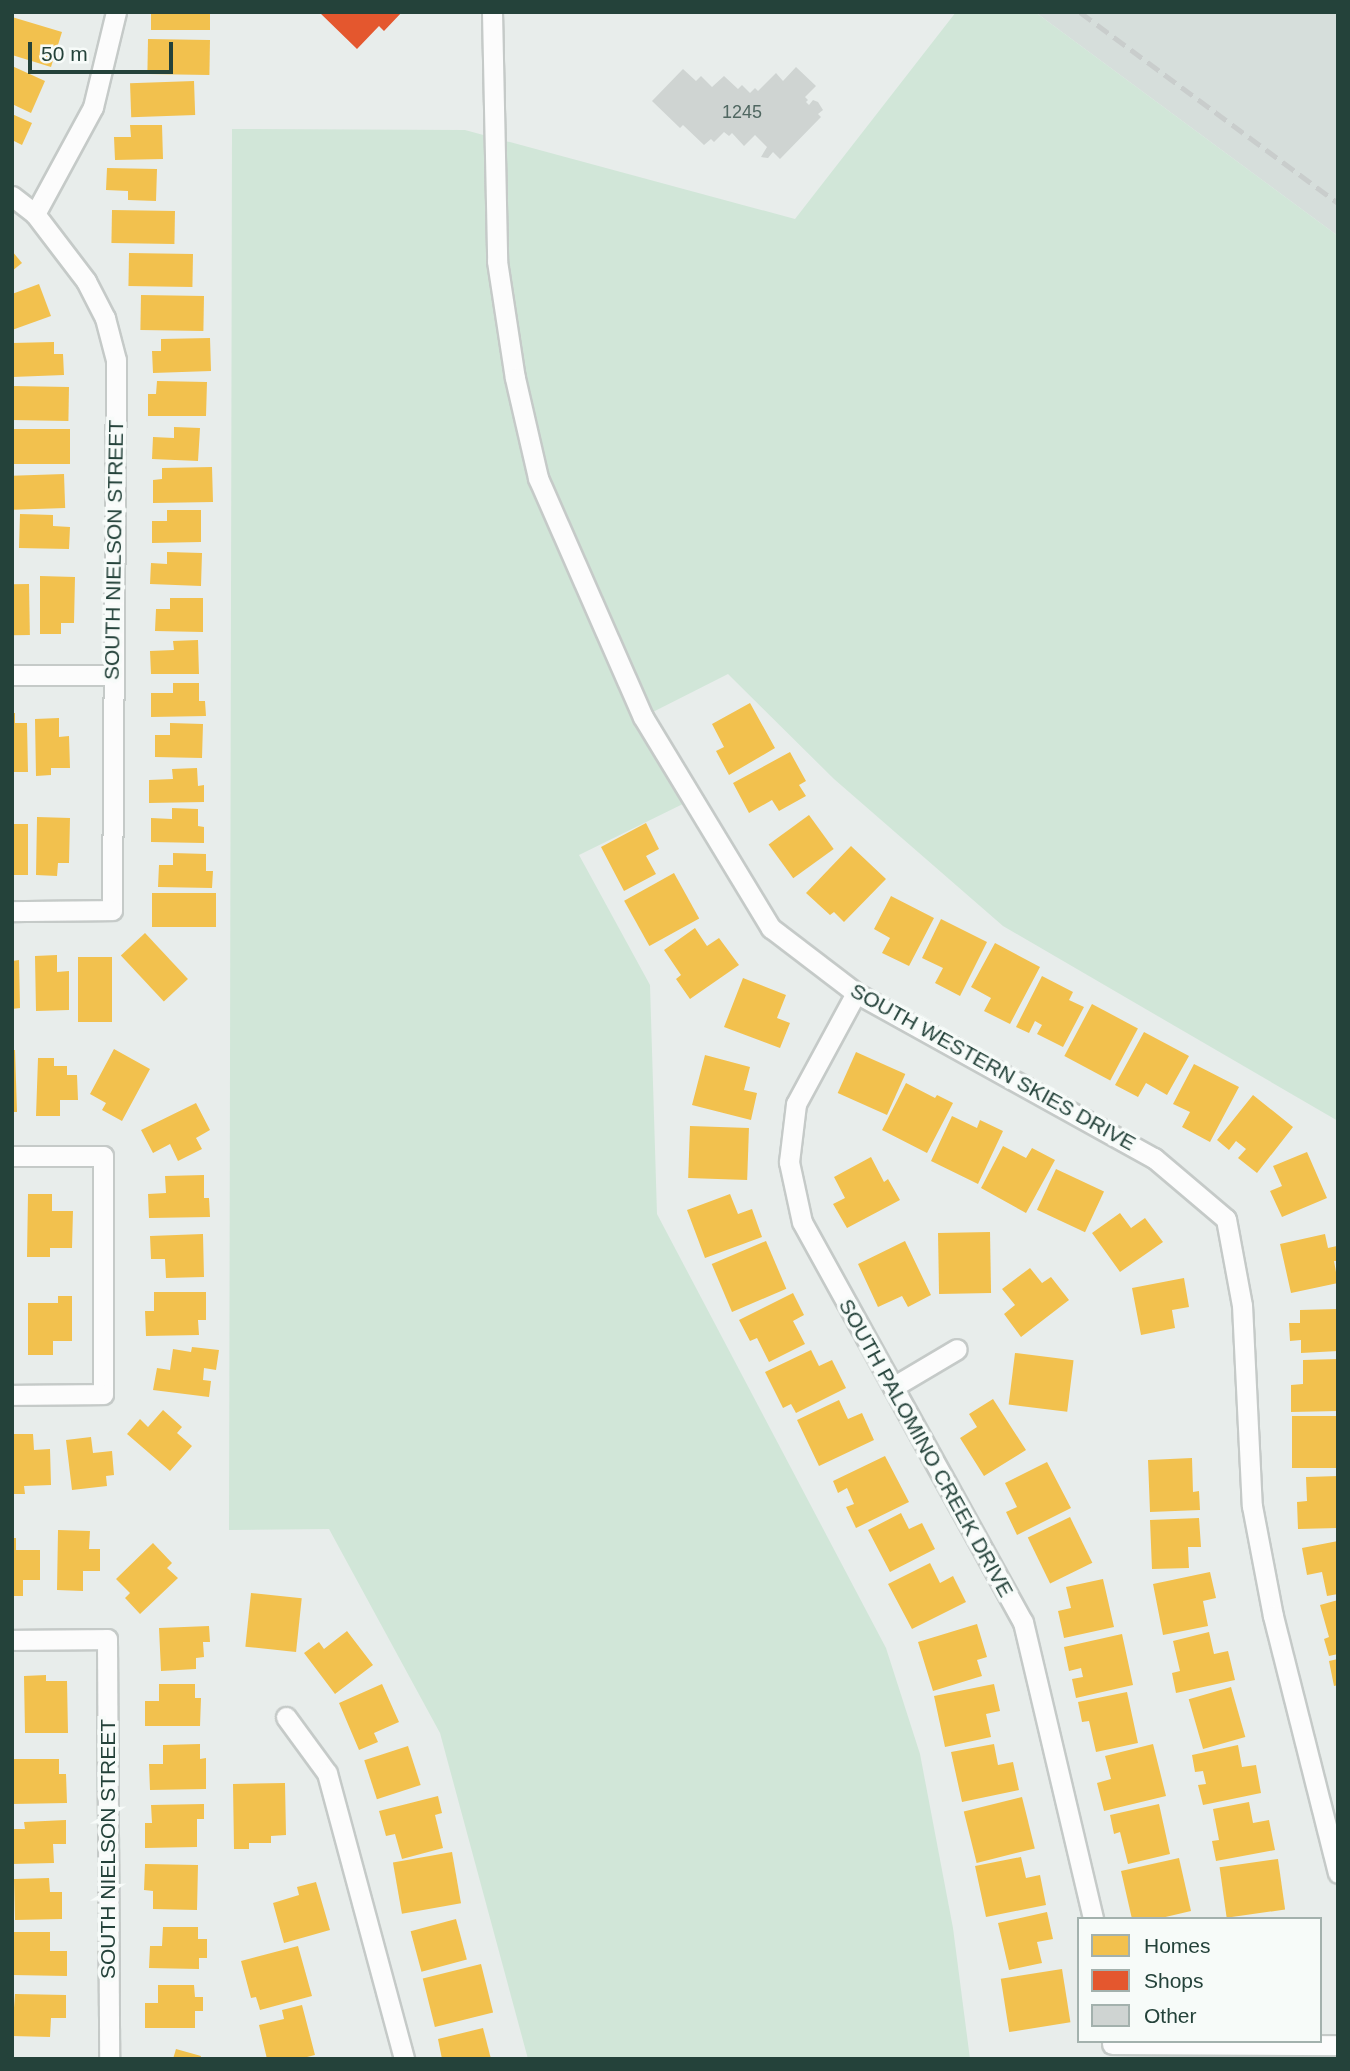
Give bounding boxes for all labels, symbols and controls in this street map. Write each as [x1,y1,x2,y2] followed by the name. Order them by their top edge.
[32,28,177,72] scale bar
[41,42,88,65] text: 50 m
[722,101,762,123] house number: 1245
[99,420,129,680] street label: SOUTH NIELSON STREET
[846,978,1140,1156] street label: SOUTH WESTERN SKIES DRIVE
[833,1295,1019,1601] street label: SOUTH PALOMINO CREEK DRIVE
[95,1719,121,1979] street label: SOUTH NIELSON STREET
[1077,1917,1322,2043] legend
[1144,1934,1211,1957] text: Homes
[1144,1969,1204,1992] text: Shops
[1144,2004,1197,2027] text: Other

